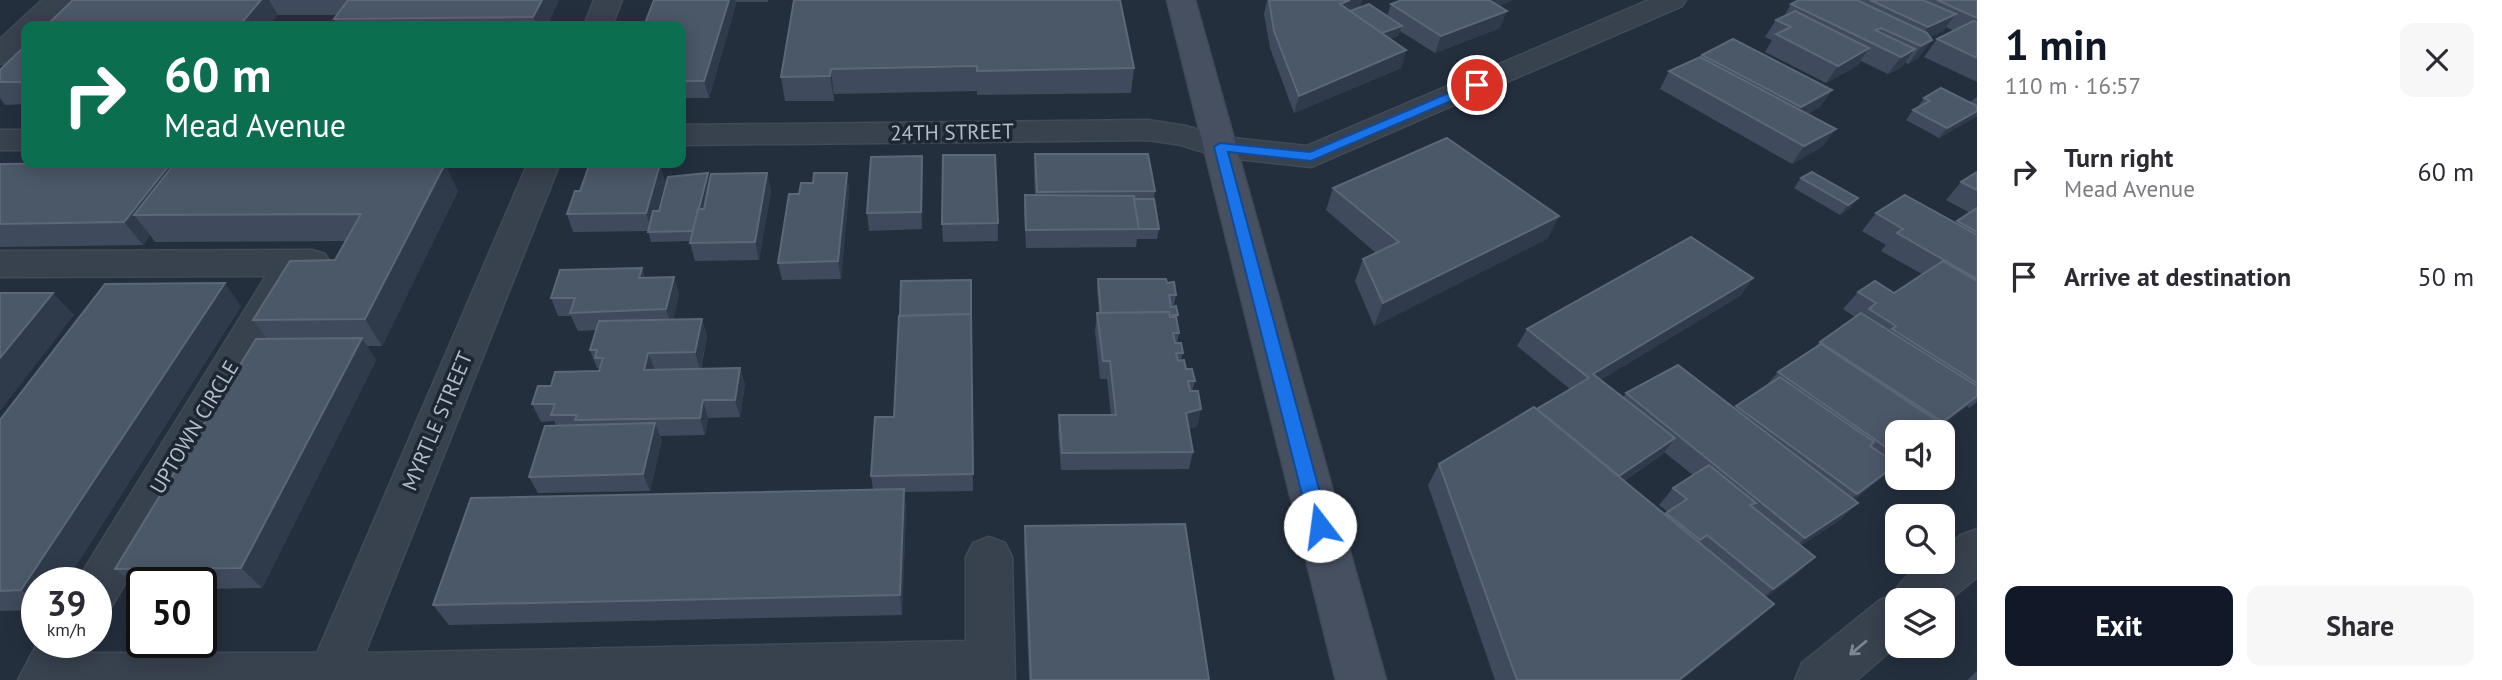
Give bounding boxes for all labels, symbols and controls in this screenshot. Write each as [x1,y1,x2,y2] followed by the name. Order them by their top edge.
[2005,17,2107,72] text: 1 min
[2400,23,2474,97] button: close
[164,42,271,106] text: 60 m
[49,49,140,140] icon: right
[1447,55,1507,115] pin
[1458,66,1496,104] icon: arrive
[2005,71,2141,100] text: 110 m · 16:57
[164,104,346,146] text: Mead Avenue
[890,117,1014,147] street label: 24TH STREET
[2064,141,2173,174] text: Turn right
[2005,153,2043,191] icon: right
[2418,155,2474,188] text: 60 m
[2064,174,2195,203] text: Mead Avenue
[2005,258,2043,296] icon: arrive
[2064,260,2291,293] text: Arrive at destination
[2418,260,2474,293] text: 50 m
[396,347,479,495] street label: MYRTLE STREET
[144,356,244,498] street label: UPTOWN CIRCLE
[1885,420,1955,658] map controls
[1885,420,1955,490] button: sound
[1283,489,1357,563] position arrow
[1885,504,1955,574] button: search
[126,567,217,658] speed limit sign: 50
[47,580,86,626] text: 39
[2005,586,2233,666] button: Exit
[2247,586,2474,666] button: Share
[1885,588,1955,658] button: layers
[47,618,86,641] text: km/h
[1850,640,1868,656] one-way arrow

